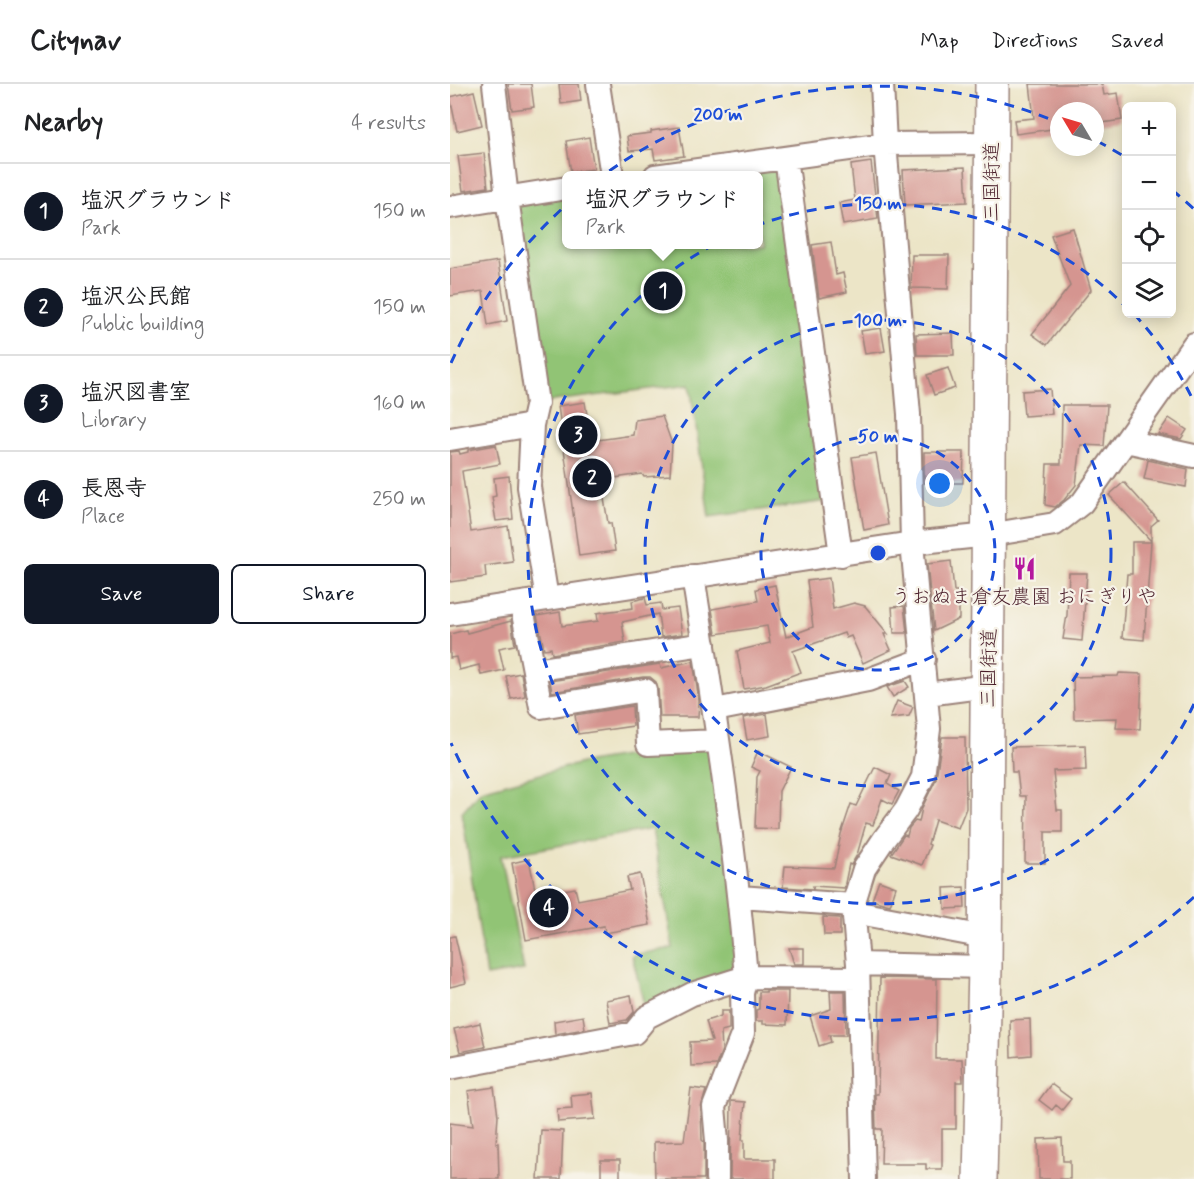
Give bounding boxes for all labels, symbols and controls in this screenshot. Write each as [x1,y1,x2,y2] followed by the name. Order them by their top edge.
[30,23,121,60] text: Citynav
[920,27,959,55] text: Map
[992,27,1078,55] text: Directions
[1111,27,1164,55] text: Saved
[1050,102,1104,156] north arrow
[1122,102,1176,318] map controls
[1122,102,1176,156] button: +
[693,103,743,127] text: 200 m
[24,106,103,140] text: Nearby
[351,110,426,137] text: 4 results
[979,142,1006,222] street label: 三国街道
[1122,156,1176,210] button: −
[562,171,763,249] popup
[585,186,740,214] text: 塩沢グラウンド
[81,187,235,215] text: 塩沢グラウンド
[854,192,902,216] text: 150 m
[39,198,48,225] text: 1
[373,198,426,225] text: 150 m
[1122,210,1176,264] button: locate
[585,214,625,241] text: Park
[81,215,121,242] text: Park
[1122,264,1176,318] button: layers
[644,268,682,314] pin: 1
[81,283,191,311] text: 塩沢公民館
[39,294,48,321] text: 2
[373,294,426,321] text: 150 m
[854,309,902,333] text: 100 m
[81,311,204,338] text: Public building
[81,379,191,407] text: 塩沢図書室
[39,390,48,417] text: 3
[373,390,426,417] text: 160 m
[81,407,147,434] text: Library
[558,412,598,458] pin: 3
[858,425,898,449] text: 50 m
[572,456,612,500] pin: 2
[925,469,954,498] your location
[81,475,147,503] text: 長恩寺
[38,486,49,513] text: 4
[372,486,426,513] text: 250 m
[81,503,125,530] text: Place
[868,543,888,563] centre of rings
[1011,556,1037,582] restaurant icon: うおぬま倉友農園 おにぎりや
[24,564,219,624] button: Save
[231,564,426,624] button: Share
[891,584,1157,611] place label: うおぬま倉友農園 おにぎりや
[975,628,1004,708] street label: 三国街道
[530,886,568,930] pin: 4

